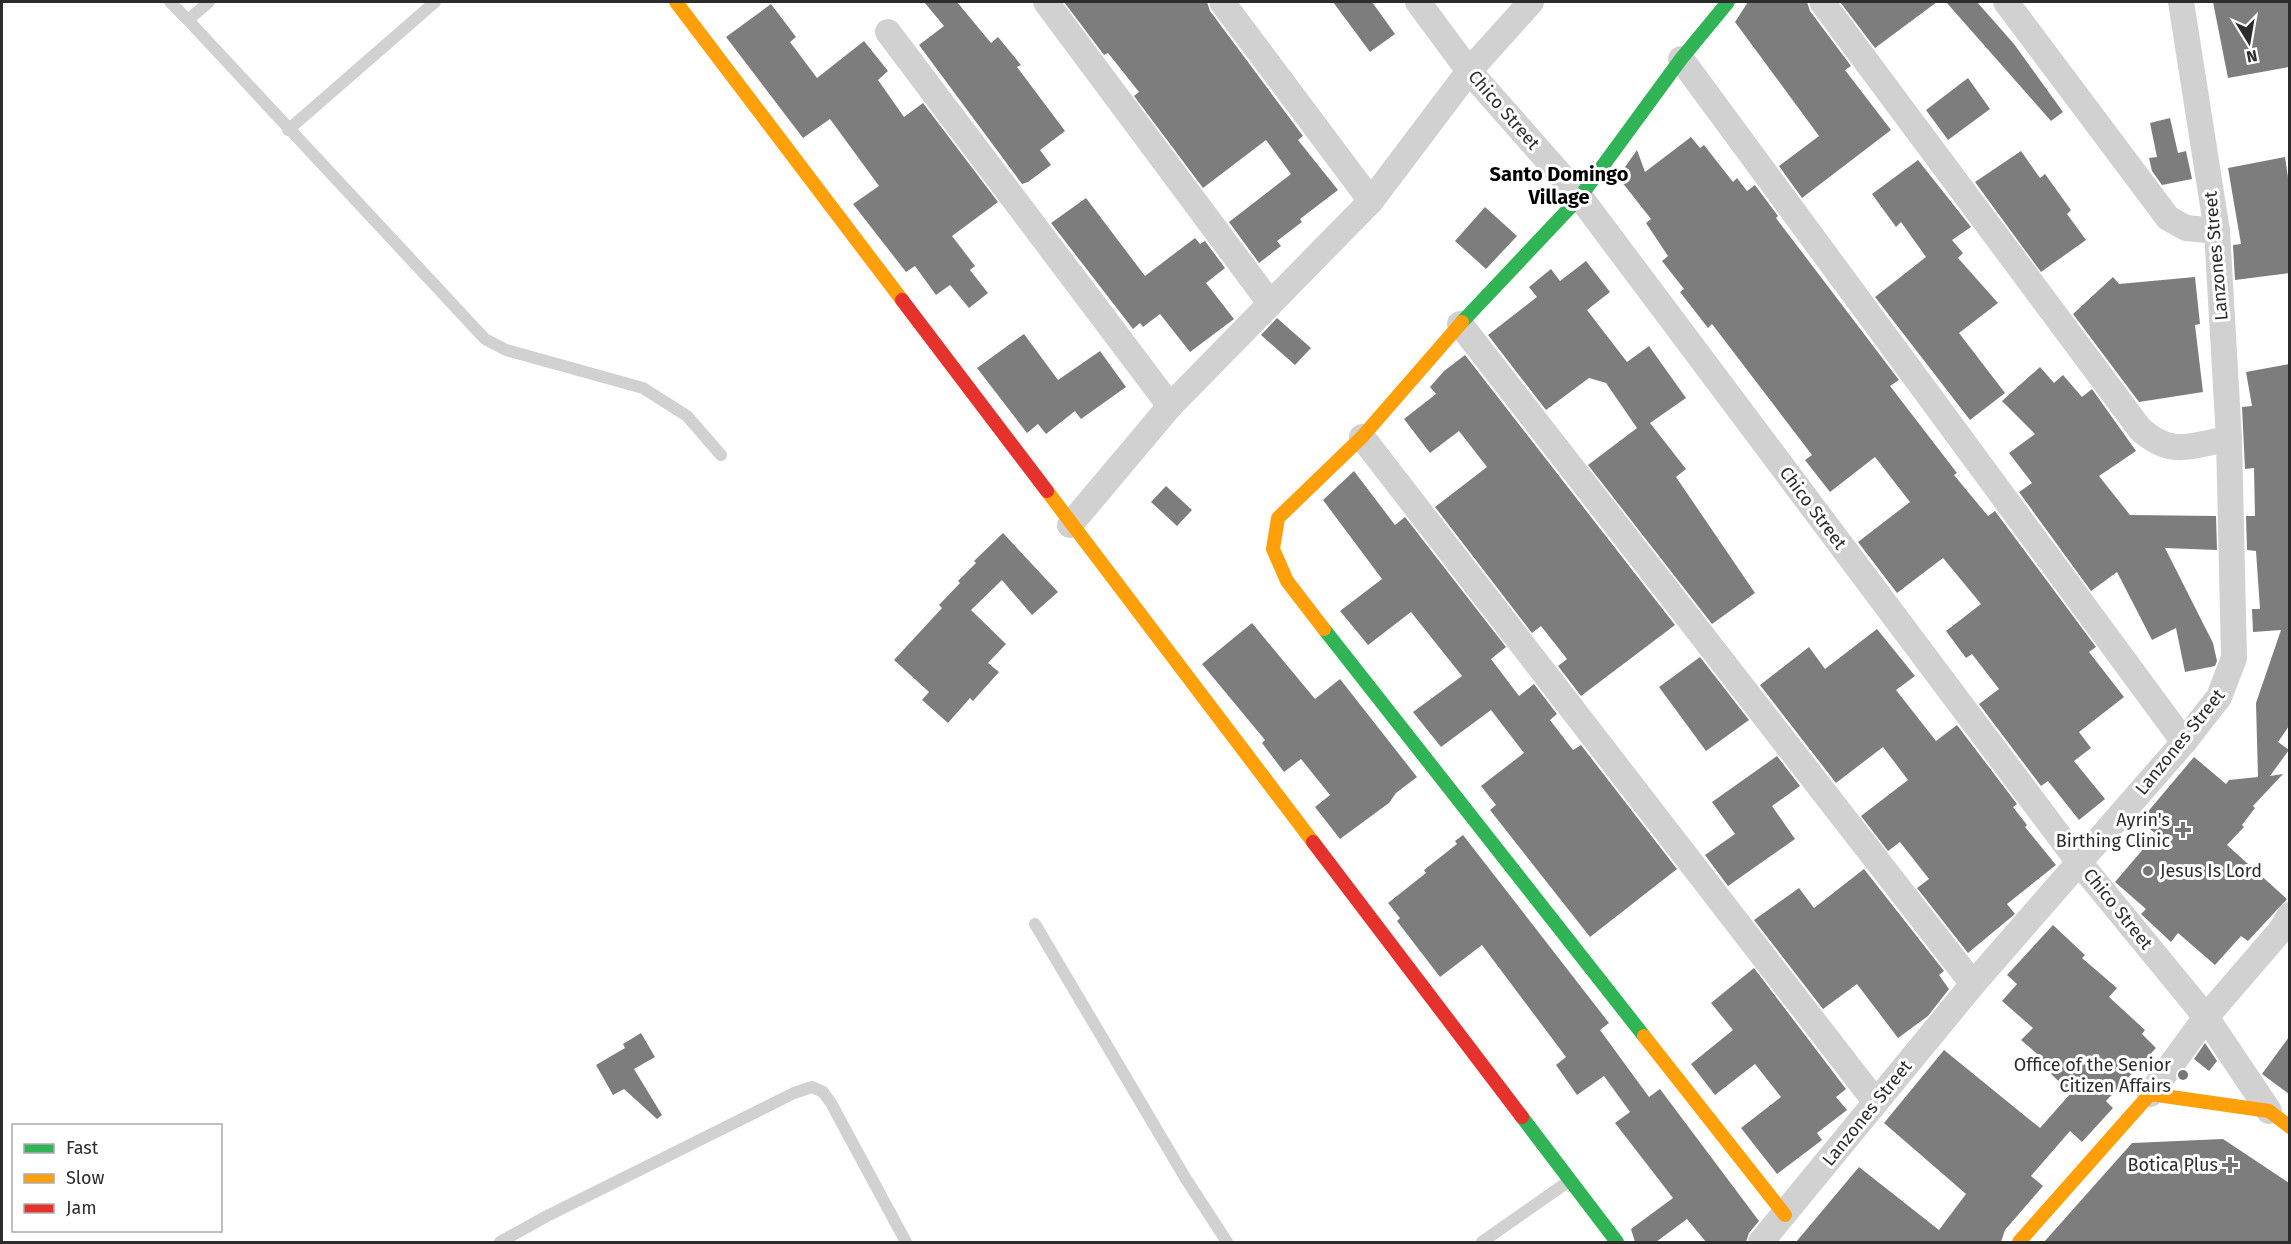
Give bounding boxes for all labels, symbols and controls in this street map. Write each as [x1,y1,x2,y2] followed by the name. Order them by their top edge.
[2219,12,2279,72] north arrow
[2245,46,2259,67] text: N
[1464,66,1545,155] street label: Chico Street
[1490,162,1629,209] district label: Santo Domingo Village
[2199,190,2233,322] street label: Lanzones Street
[1775,462,1852,554] street label: Chico Street
[2131,684,2230,799] street label: Lanzones Street
[2056,809,2170,852] place label: Ayrin's Birthing Clinic
[2174,821,2192,839] marker: Ayrin's Birthing Clinic
[2160,860,2262,882] place label: Jesus Is Lord
[2079,864,2158,954] street label: Chico Street
[2141,864,2155,878] marker: Jesus Is Lord
[2014,1054,2171,1097] place label: Office of the Senior Citizen Affairs
[1818,1055,1917,1170] street label: Lanzones Street
[2176,1068,2190,1082] marker: Office of the Senior Citizen Affairs
[12,1124,222,1232] legend
[66,1137,99,1159] text: Fast
[2128,1154,2218,1176] place label: Botica Plus
[2223,1158,2237,1172] marker: Botica Plus
[66,1167,105,1189] text: Slow
[66,1197,97,1219] text: Jam

